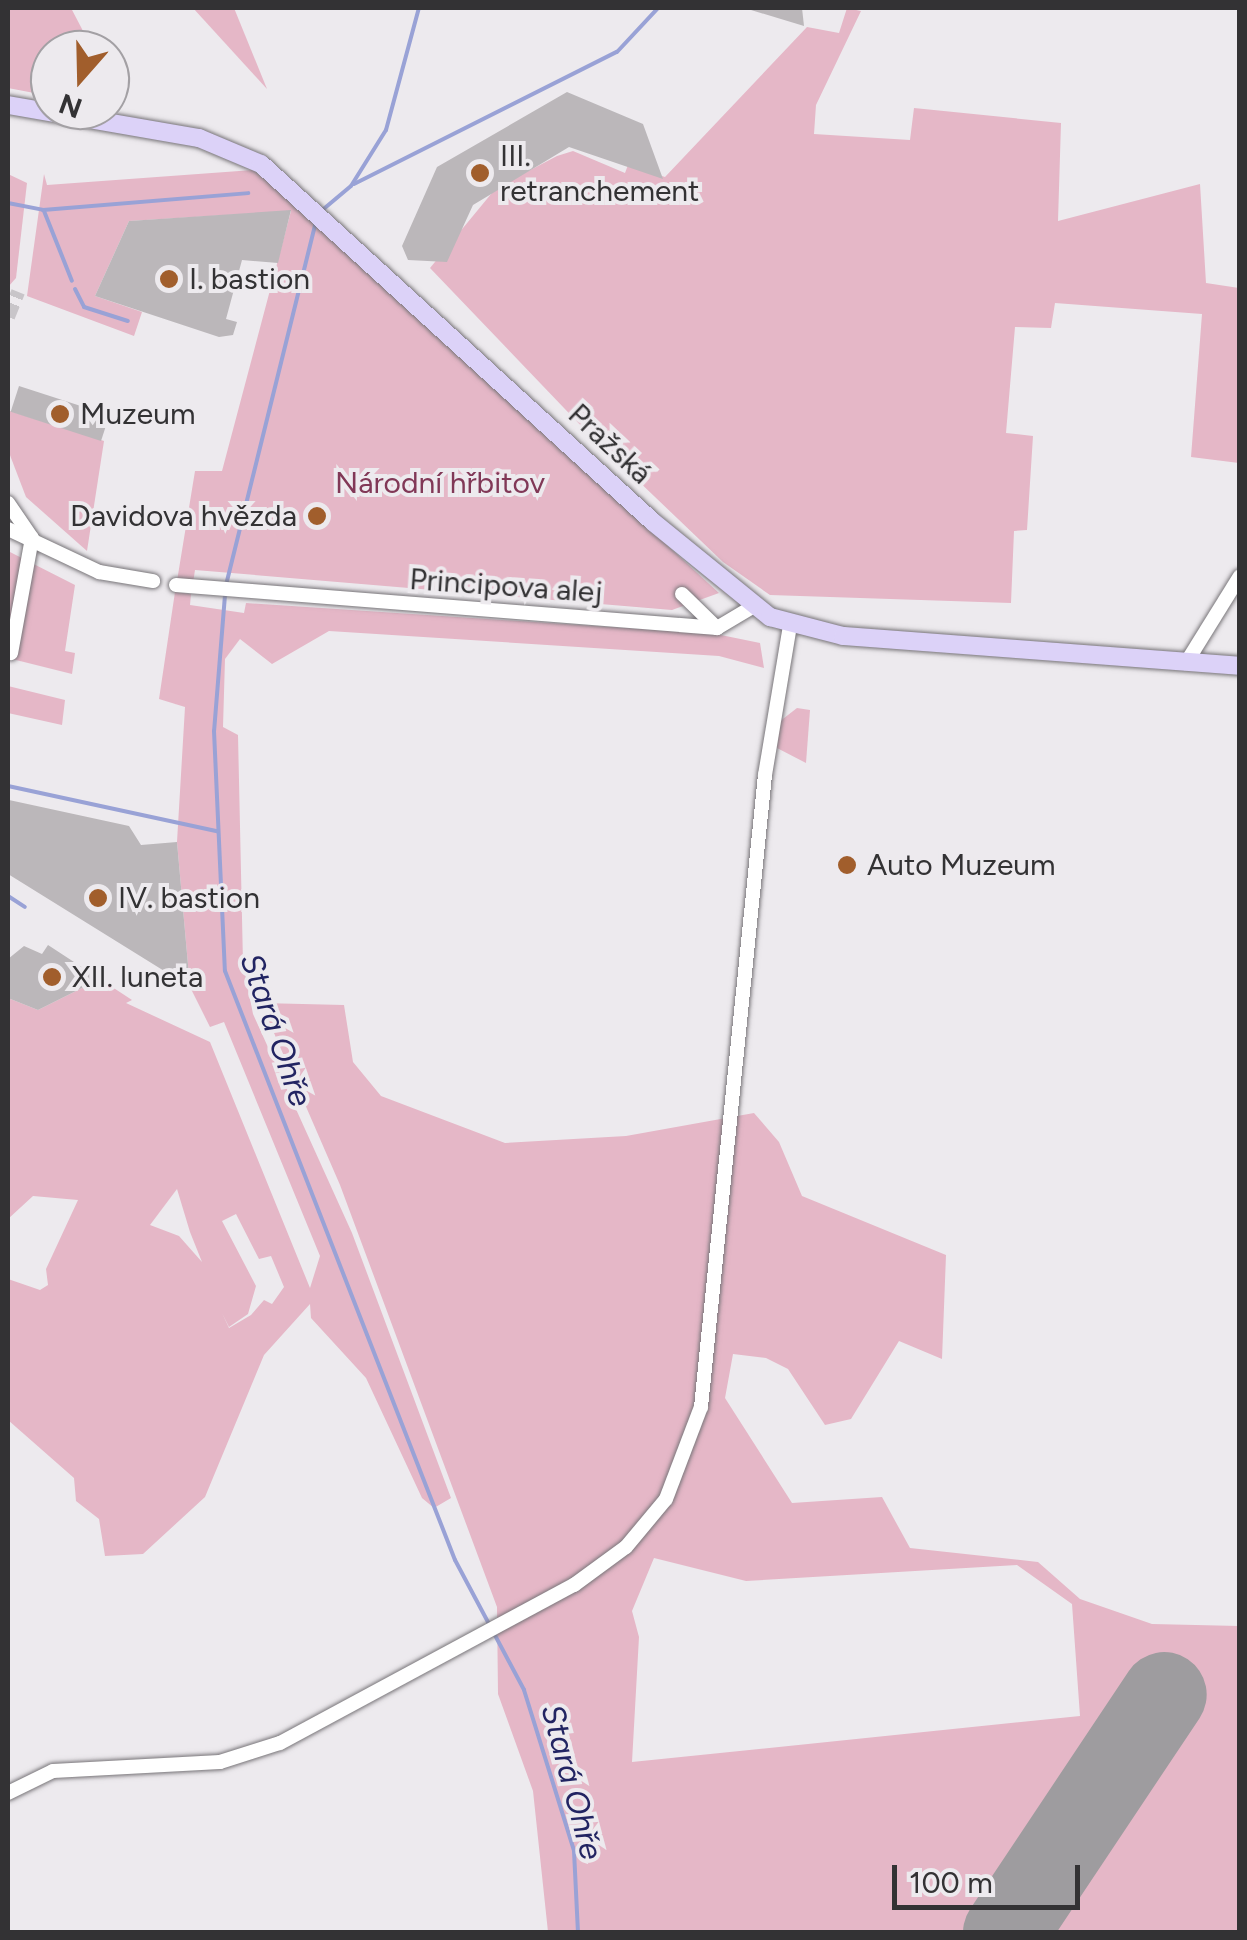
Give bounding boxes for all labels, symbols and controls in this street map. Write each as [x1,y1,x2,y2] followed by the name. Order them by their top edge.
[30,30,130,130] north arrow
[54,87,86,126] text: N
[500,138,699,208] place label: III. retranchement
[469,162,491,184] marker: III. retranchement
[189,261,310,297] place label: I. bastion
[158,268,180,290] marker: I. bastion
[80,396,195,432] place label: Muzeum
[561,396,659,492] street label: Pražská
[49,403,71,425] marker: Muzeum
[335,465,545,501] park label: Národní hřbitov
[70,498,297,534] place label: Davidova hvězda
[306,505,328,527] marker: Davidova hvězda
[408,561,604,611] street label: Principova alej
[867,847,1056,883] place label: Auto Muzeum
[836,854,858,876] marker: Auto Muzeum
[118,880,260,916] place label: IV. bastion
[87,887,109,909] marker: IV. bastion
[232,948,320,1112] water label: Stará Ohře
[72,959,203,995] place label: XII. luneta
[41,966,63,988] marker: XII. luneta
[533,1700,611,1864] water label: Stará Ohře
[897,1845,1084,1907] scale bar
[909,1864,993,1901] text: 100 m

